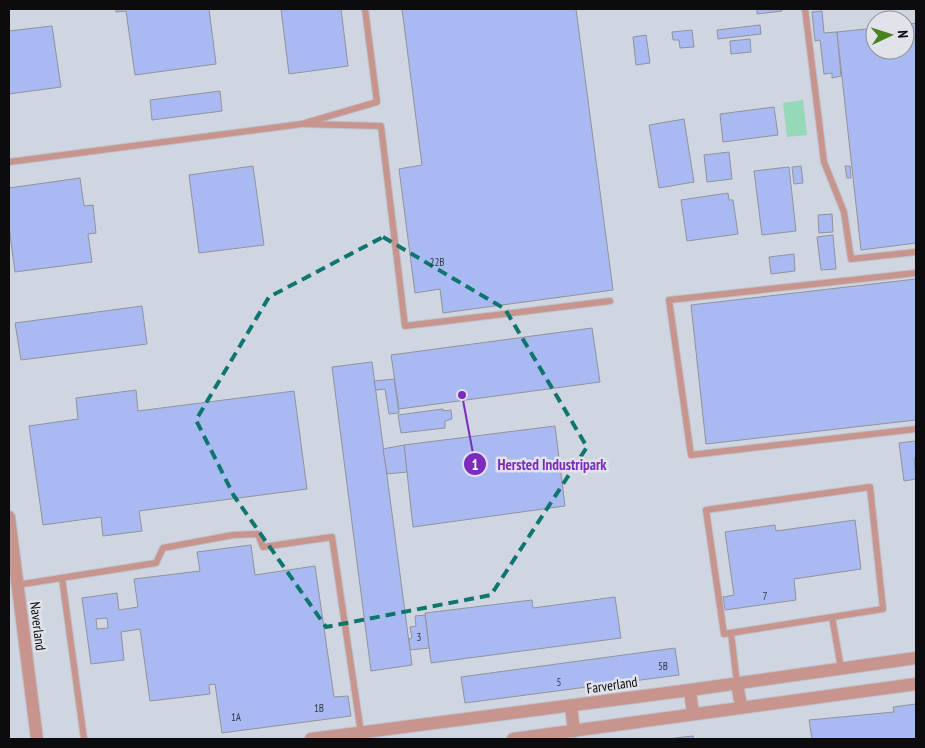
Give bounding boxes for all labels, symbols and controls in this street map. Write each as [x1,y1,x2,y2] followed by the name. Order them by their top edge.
[865,10,915,60] north arrow
[894,30,912,38] text: N
[429,255,445,269] house number: 22B
[462,449,616,479] callout: Hersted Industripark
[471,455,479,474] text: 1
[497,455,607,474] text: Hersted Industripark
[763,589,768,603] house number: 7
[26,600,50,652] street label: Naverland
[417,630,422,644] house number: 3
[658,659,668,673] house number: 5B
[585,673,639,697] street label: Farverland
[557,675,562,689] house number: 5
[314,701,324,715] house number: 1B
[231,710,242,724] house number: 1A

